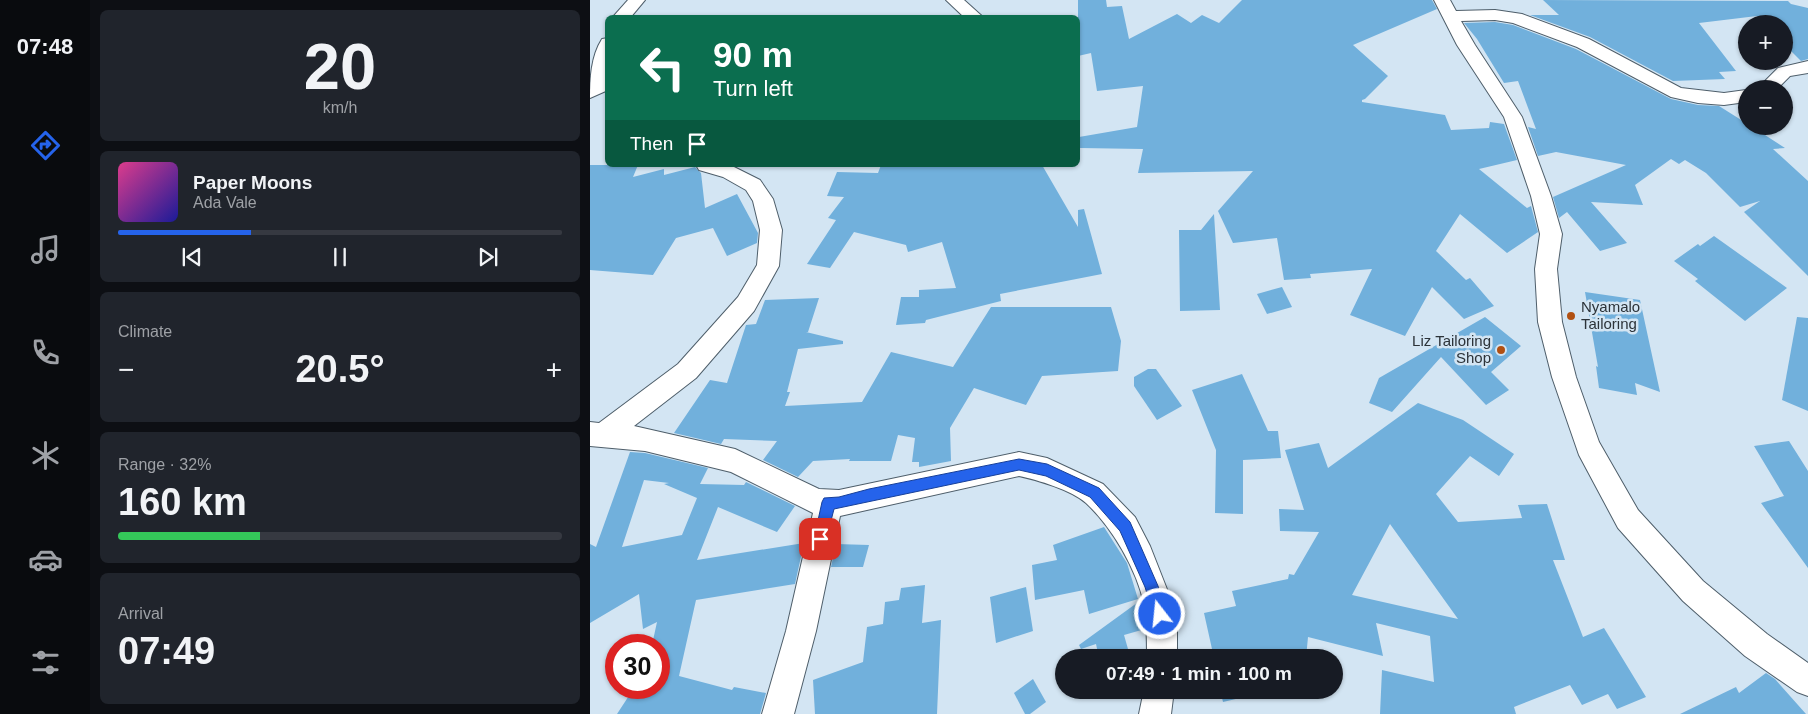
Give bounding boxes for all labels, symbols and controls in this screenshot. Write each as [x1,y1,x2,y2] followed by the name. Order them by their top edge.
[1738,15,1793,135] map controls
[1738,15,1793,70] button: +
[304,30,376,103] text: 20
[17,34,73,59] text: 07:48
[630,35,695,100] icon: left
[713,35,793,74] text: 90 m
[713,76,793,101] text: Turn left
[1738,80,1793,135] button: −
[323,99,357,116] text: km/h
[28,128,63,163] icon: directions
[683,130,711,158] icon: arrive
[630,133,673,154] text: Then
[193,172,312,193] text: Paper Moons
[193,194,257,211] text: Ada Vale
[28,232,63,267] icon: music
[178,243,206,271] icon: previous
[326,243,354,271] icon: pause
[474,243,502,271] icon: next
[1581,298,1640,332] place label: Nyamalo Tailoring
[1565,310,1577,322] marker: Nyamalo Tailoring
[118,323,172,340] text: Climate
[1412,332,1491,366] place label: Liz Tailoring Shop
[28,335,63,370] icon: phone
[1495,344,1507,356] marker: Liz Tailoring Shop
[295,348,385,390] text: 20.5°
[118,354,134,385] text: −
[546,354,562,385] text: +
[28,438,63,473] icon: climate
[118,456,211,473] text: Range · 32%
[118,481,247,523] text: 160 km
[799,518,841,560] pin
[806,525,834,553] icon: arrive
[28,542,63,577] icon: car
[1133,587,1185,639] position arrow
[118,605,163,622] text: Arrival
[118,630,215,672] text: 07:49
[605,634,670,699] speed limit sign: 30
[28,645,63,680] icon: filters
[1106,663,1292,684] text: 07:49 · 1 min · 100 m

